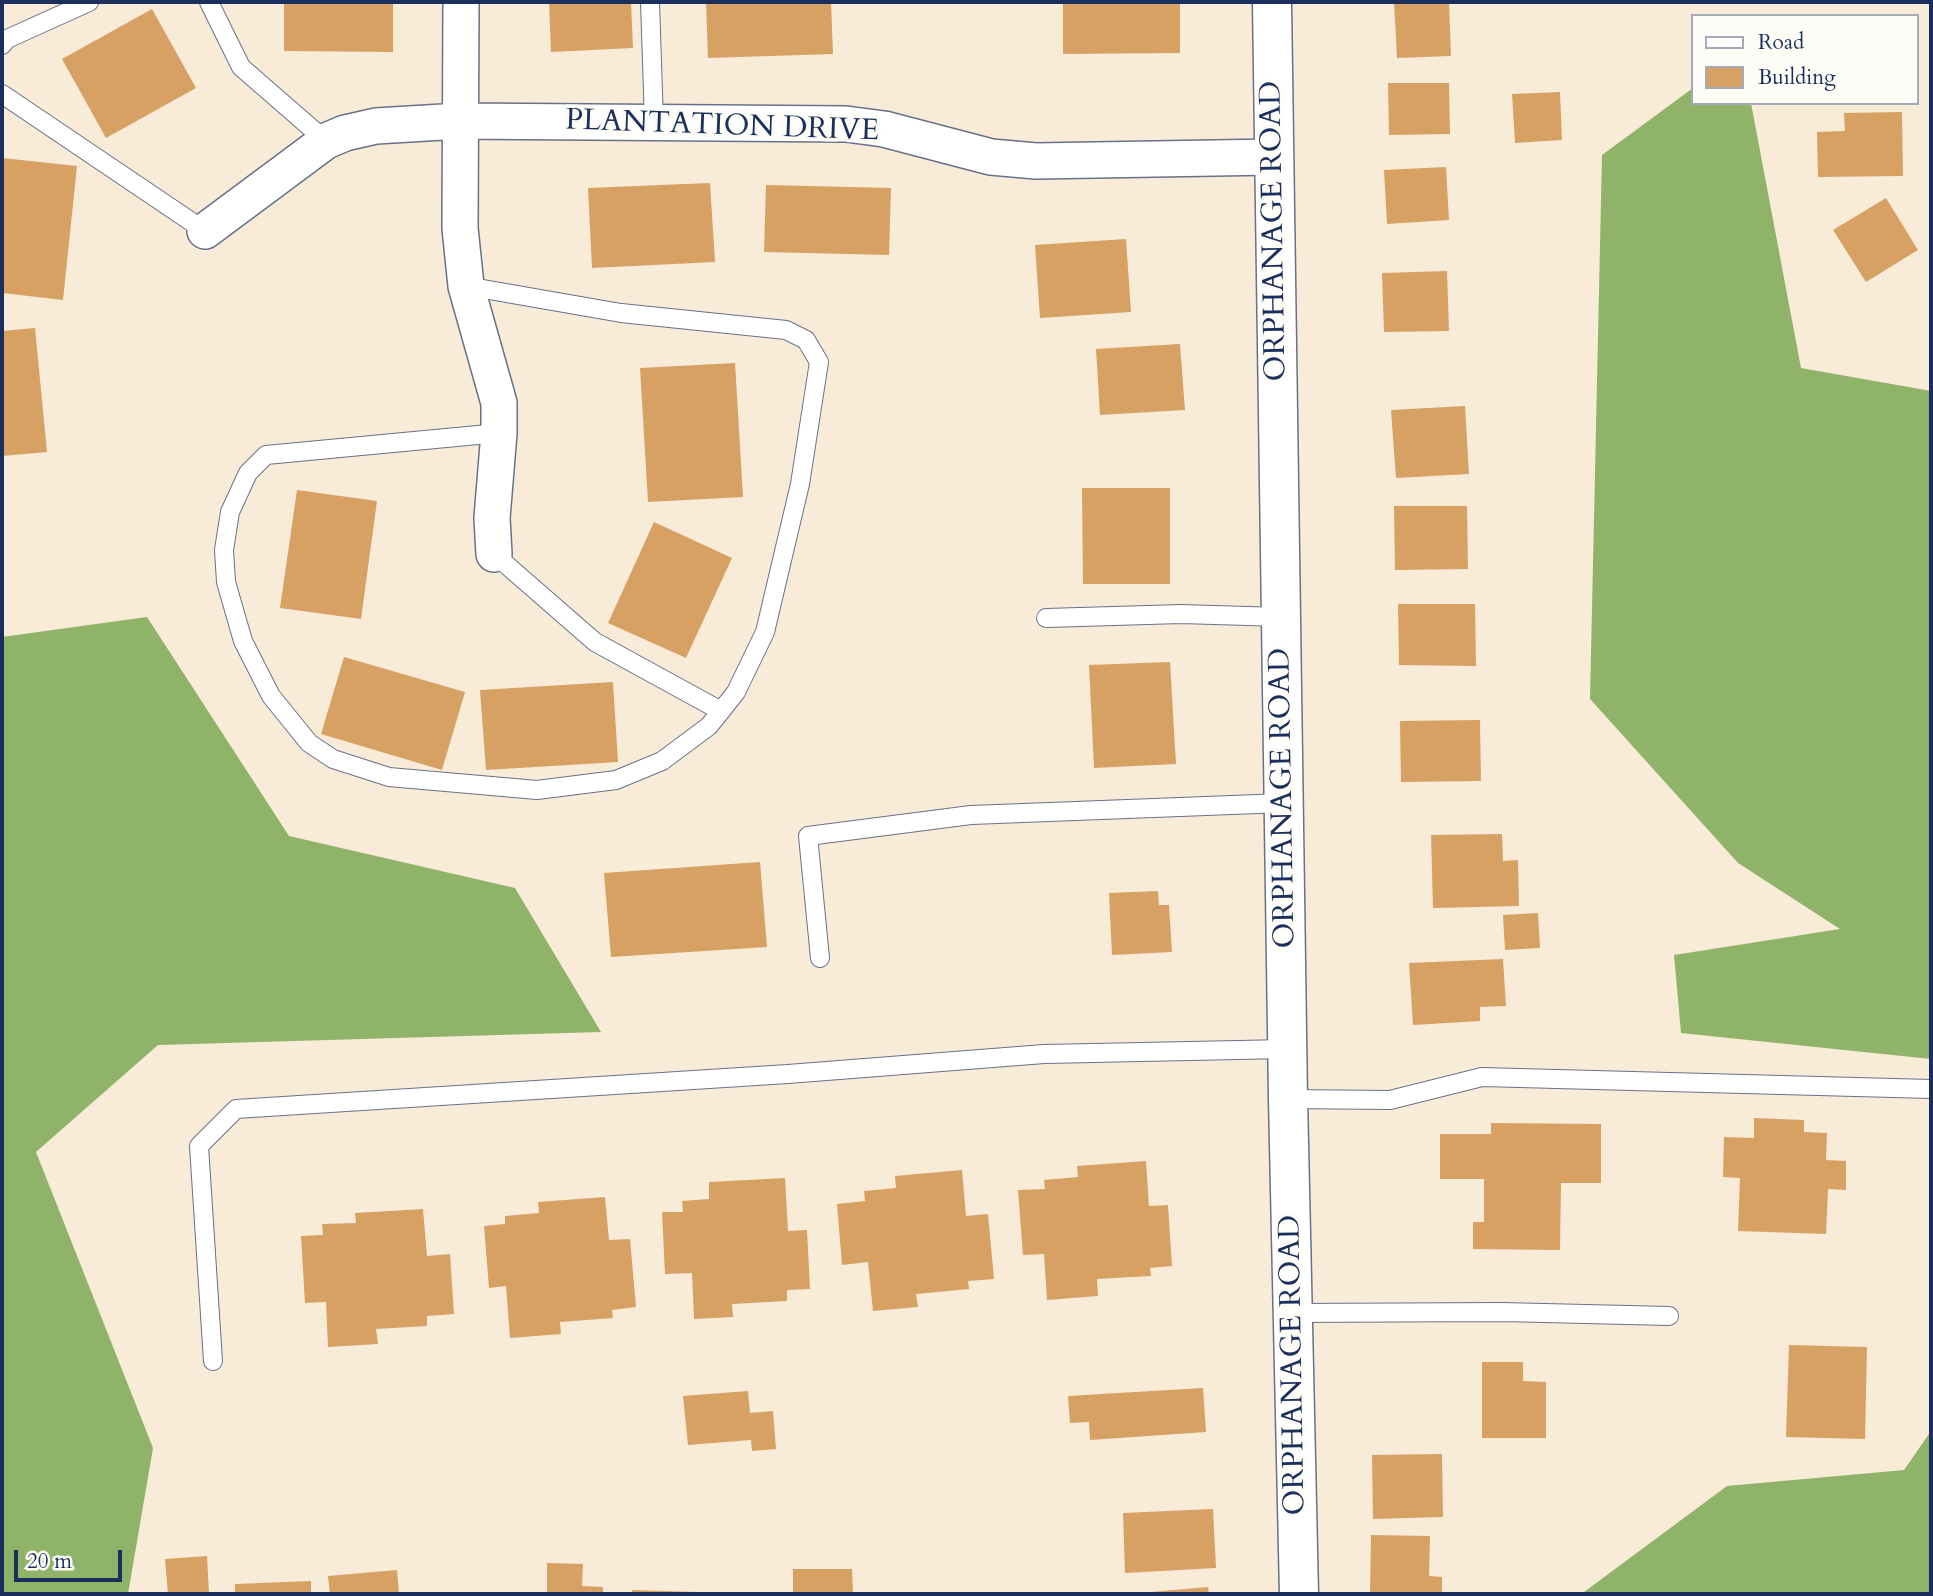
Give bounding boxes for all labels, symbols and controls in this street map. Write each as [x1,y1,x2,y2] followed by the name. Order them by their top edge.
[1692,14,1919,105] legend
[1758,28,1804,57] text: Road
[1758,63,1836,92] text: Building
[1254,80,1296,382] street label: ORPHANAGE ROAD
[564,104,880,150] street label: PLANTATION DRIVE
[1263,647,1305,949] street label: ORPHANAGE ROAD
[1273,1214,1315,1516] street label: ORPHANAGE ROAD
[18,1536,126,1580] scale bar
[27,1547,72,1576] text: 20 m

